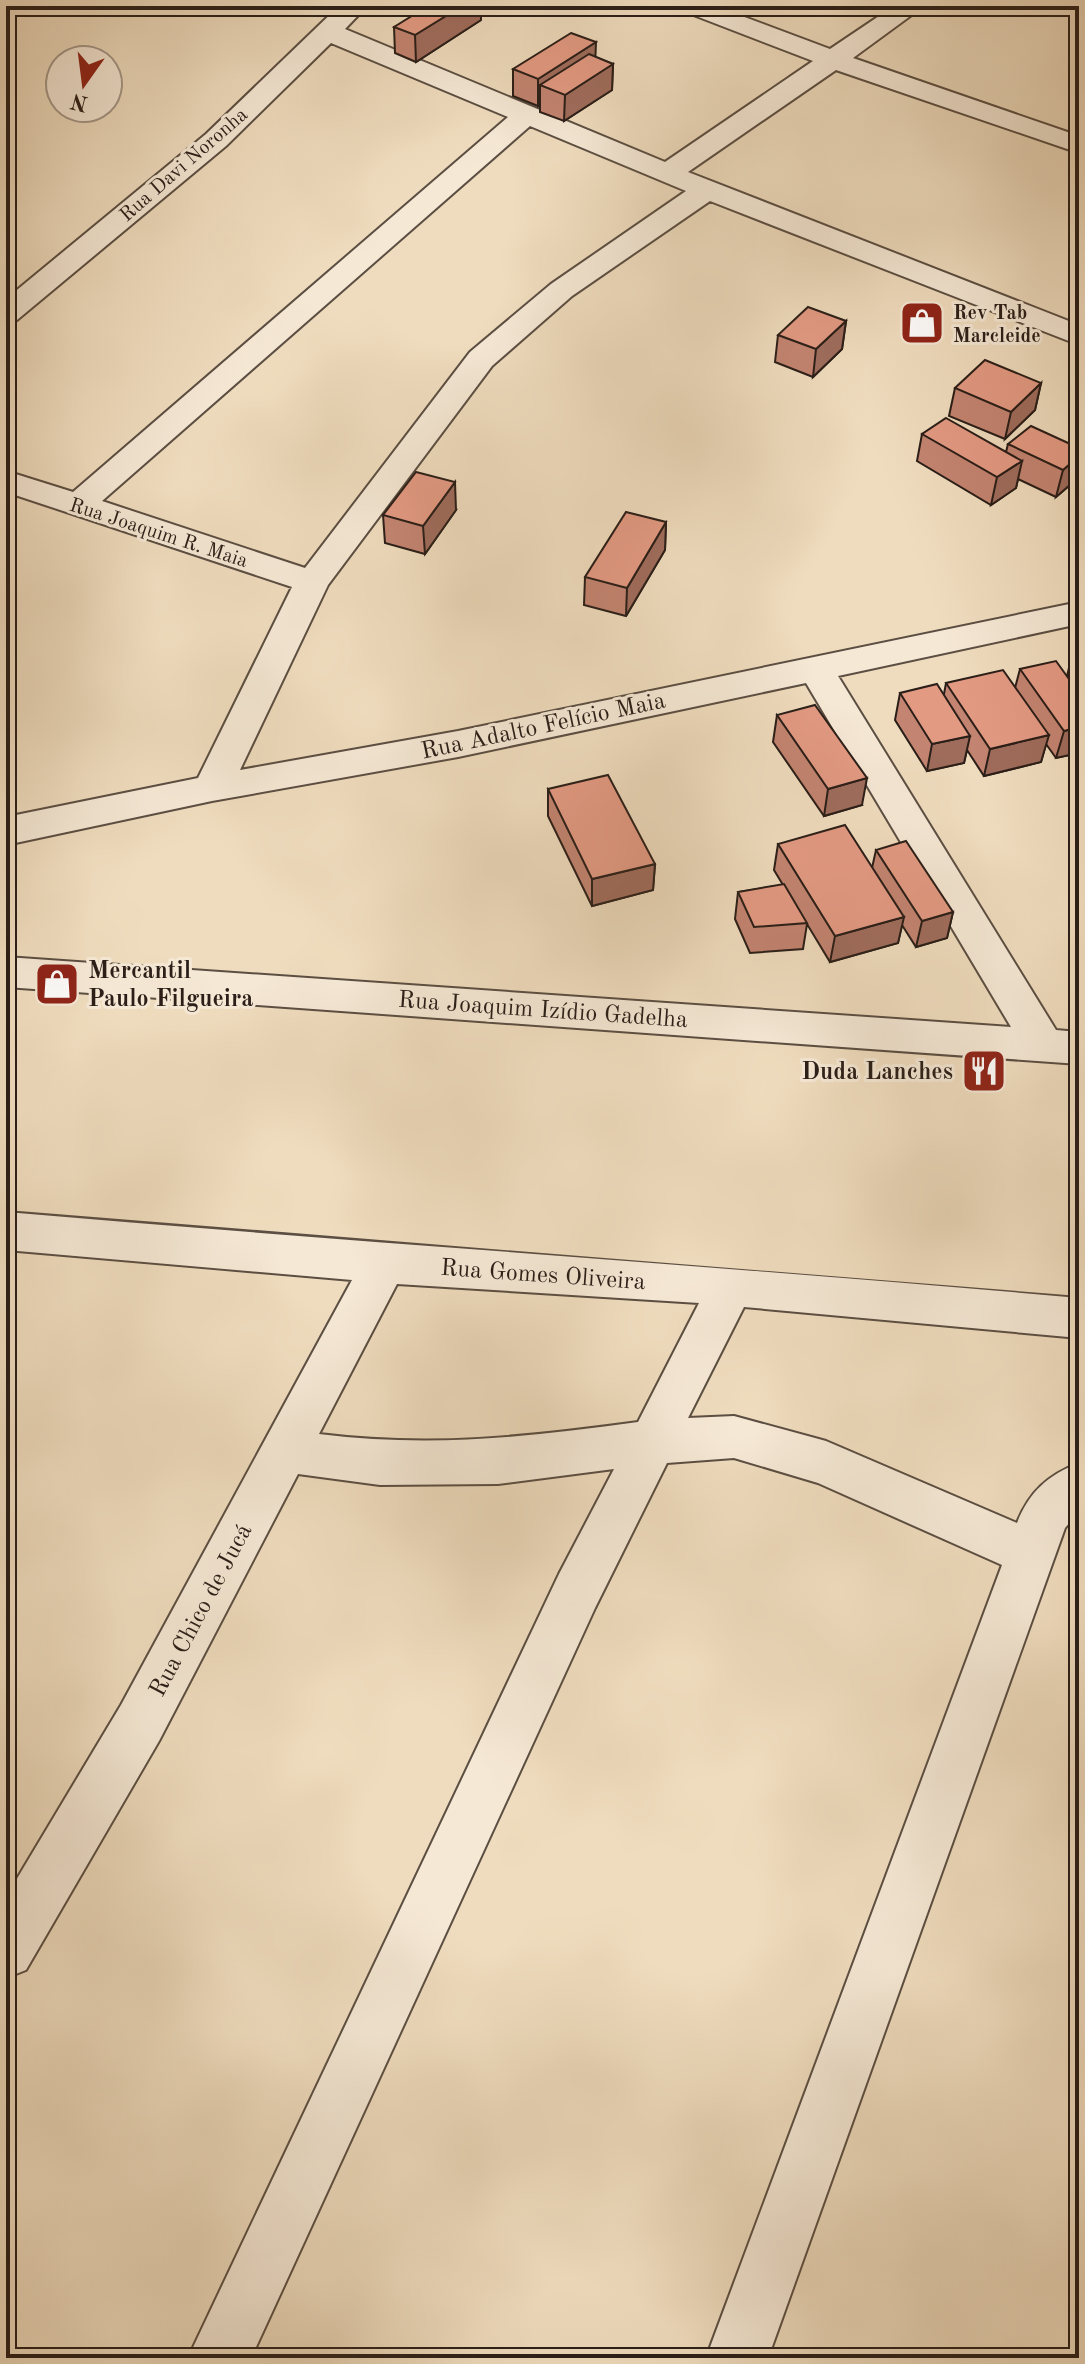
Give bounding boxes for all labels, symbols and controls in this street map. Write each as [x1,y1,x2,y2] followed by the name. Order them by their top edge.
[44,44,124,124] north arrow
[69,89,90,114] text: N
[117,105,252,226] street label: Rua Davi Noronha
[898,299,946,347] shop icon: Rev Tab Marcleide
[953,304,1041,347] place label: Rev Tab Marcleide
[67,496,250,572] street label: Rua Joaquim R. Maia
[419,689,668,765] street label: Rua Adalto Felício Maia
[33,960,81,1008] shop icon: Mercantil Paulo Filgueira
[88,960,254,1012] place label: Mercantil Paulo Filgueira
[397,989,689,1033] street label: Rua Joaquim Izídio Gadelha
[960,1047,1008,1095] restaurant icon: Duda Lanches
[801,1061,953,1085] place label: Duda Lanches
[440,1257,646,1295] street label: Rua Gomes Oliveira
[146,1521,257,1701] street label: Rua Chico de Jucá

